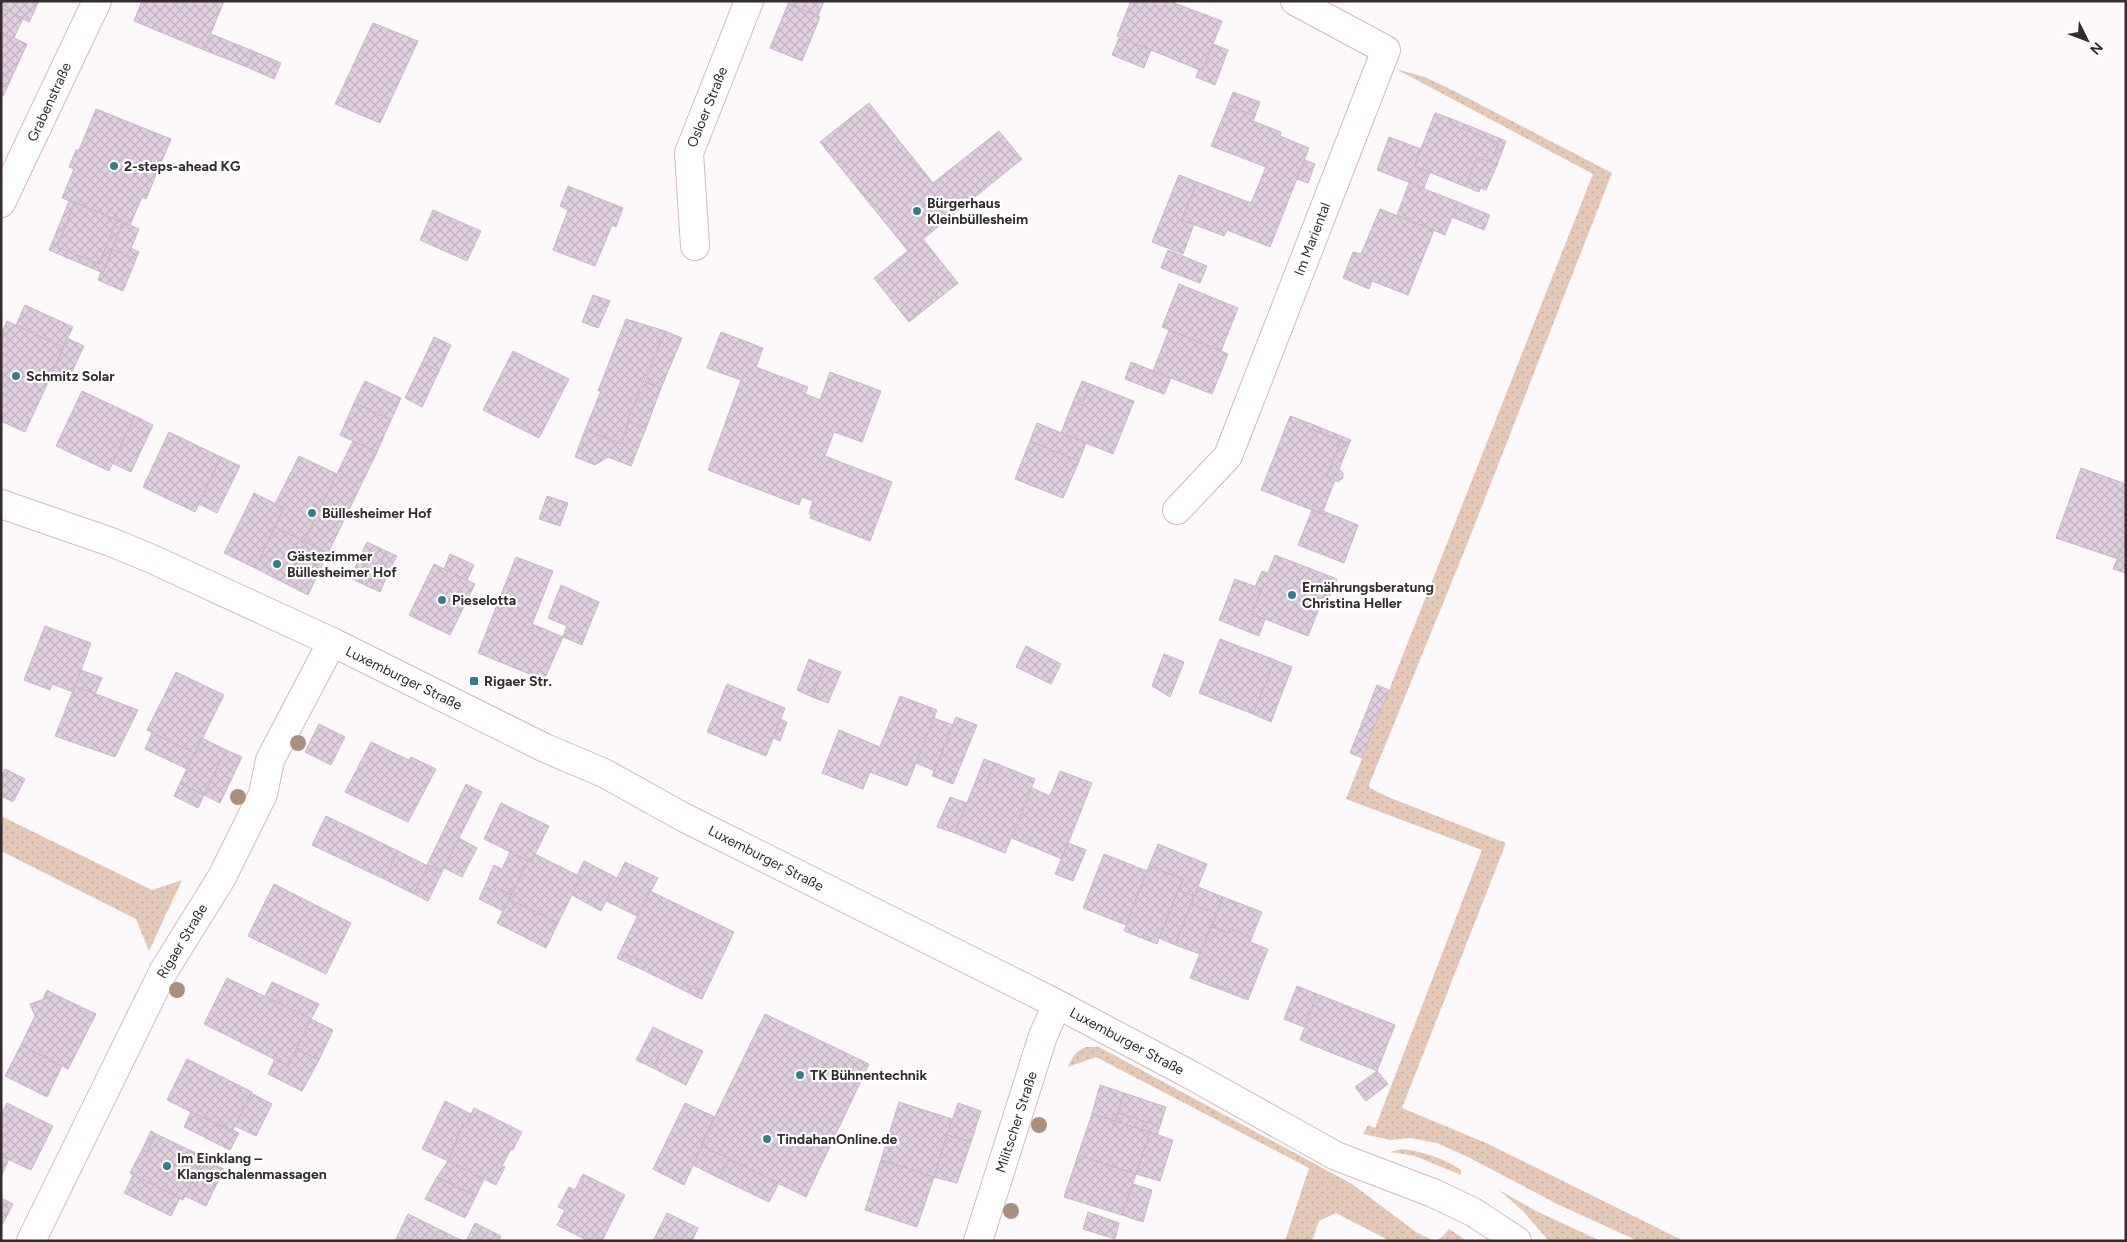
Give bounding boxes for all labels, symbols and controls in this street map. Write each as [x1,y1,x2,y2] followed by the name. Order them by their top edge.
[2062,15,2112,65] north arrow
[2086,39,2106,58] text: N
[24,60,75,145] street label: Grabenstraße
[684,64,732,150] street label: Osloer Straße
[124,158,241,175] place label: 2-steps-ahead KG
[108,160,120,172] marker: 2-steps-ahead KG
[927,195,1028,228] place label: Bürgerhaus Kleinbüllesheim
[1291,200,1334,278] street label: Im Mariental
[911,205,923,217] marker: Bürgerhaus Kleinbüllesheim
[26,368,115,385] place label: Schmitz Solar
[10,370,22,382] marker: Schmitz Solar
[322,505,432,522] place label: Büllesheimer Hof
[306,507,318,519] marker: Büllesheimer Hof
[287,548,397,581] place label: Gästezimmer Büllesheimer Hof
[271,558,283,570] marker: Gästezimmer Büllesheimer Hof
[1302,579,1434,612] place label: Ernährungsberatung Christina Heller
[1286,589,1298,601] marker: Ernährungsberatung Christina Heller
[452,592,516,609] place label: Pieselotta
[436,594,448,606] marker: Pieselotta
[343,643,465,714] street label: Luxemburger Straße
[484,673,552,690] place label: Rigaer Str.
[468,675,480,687] marker: Rigaer Str.
[705,822,827,895] street label: Luxemburger Straße
[153,900,212,982] street label: Rigaer Straße
[1067,1004,1187,1079] street label: Luxemburger Straße
[810,1067,927,1084] place label: TK Bühnentechnik
[794,1069,806,1081] marker: TK Bühnentechnik
[992,1069,1041,1175] street label: Militscher Straße
[777,1131,898,1148] place label: TindahanOnline.de
[761,1133,773,1145] marker: TindahanOnline.de
[177,1150,327,1183] place label: Im Einklang – Klangschalenmassagen
[161,1160,173,1172] marker: Im Einklang – Klangschalenmassagen

